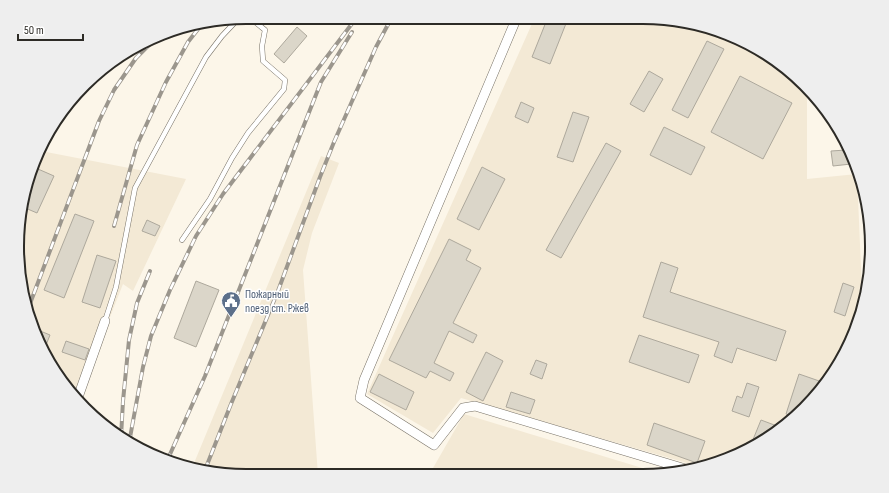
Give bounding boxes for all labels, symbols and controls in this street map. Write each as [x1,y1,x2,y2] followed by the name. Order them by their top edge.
[18,16,83,42] scale bar
[24,23,44,38] text: 50 m
[245,287,309,316] place label: Пожарный поезд ст. Ржев
[220,290,242,318] public building icon: Пожарный поезд ст. Ржев

